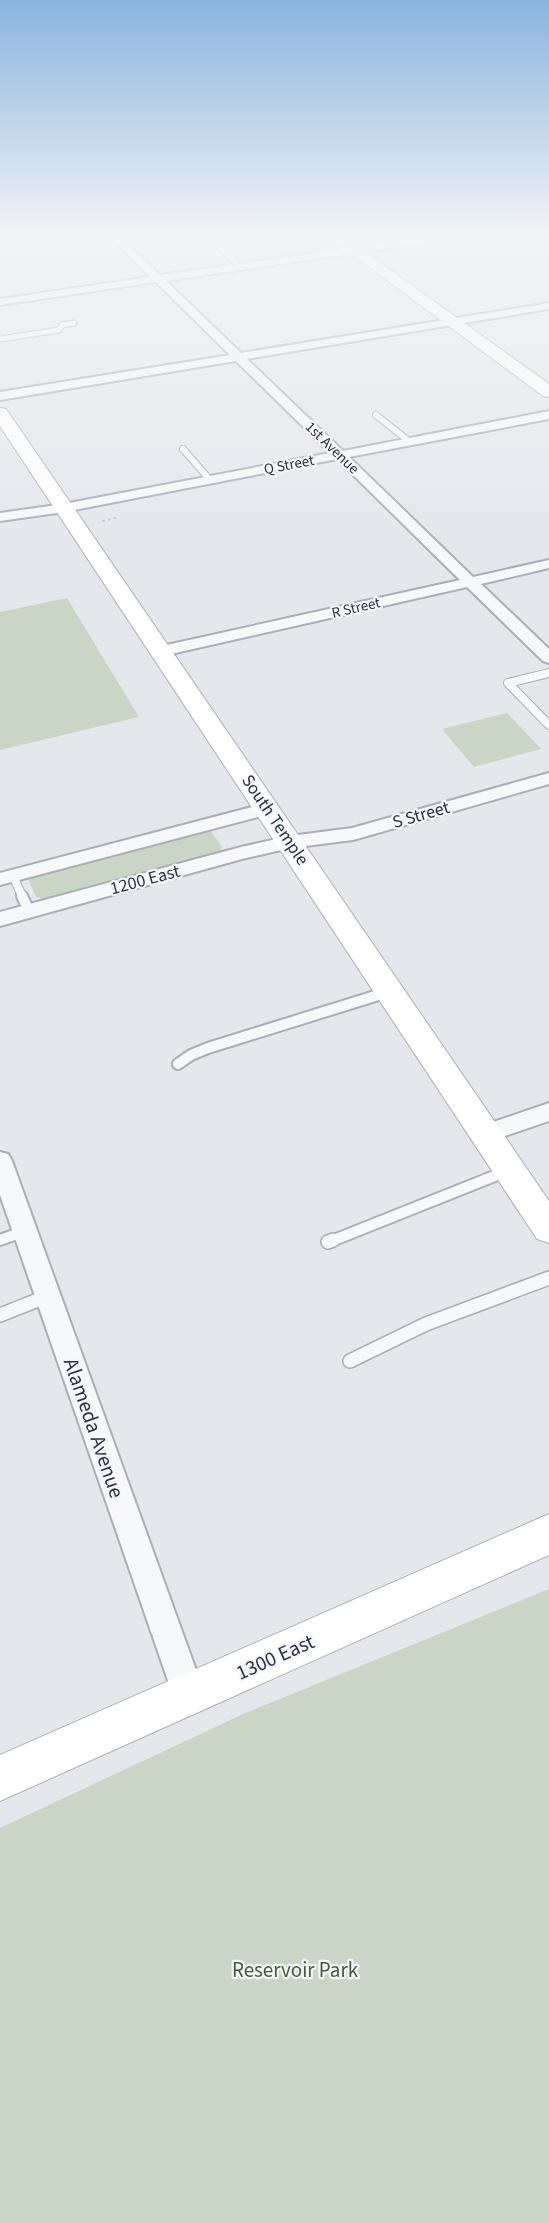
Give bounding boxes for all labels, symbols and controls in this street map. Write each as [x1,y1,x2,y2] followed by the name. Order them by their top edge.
[300,417,364,479] street label: 1st Avenue
[262,450,316,480] street label: Q Street
[330,592,382,624] street label: R Street
[235,770,315,870] street label: South Temple
[390,795,452,835] street label: S Street
[107,859,183,901] street label: 1200 East
[56,1354,132,1502] street label: Alameda Avenue
[231,1626,319,1688] street label: 1300 East
[232,1955,359,1985] park label: Reservoir Park

